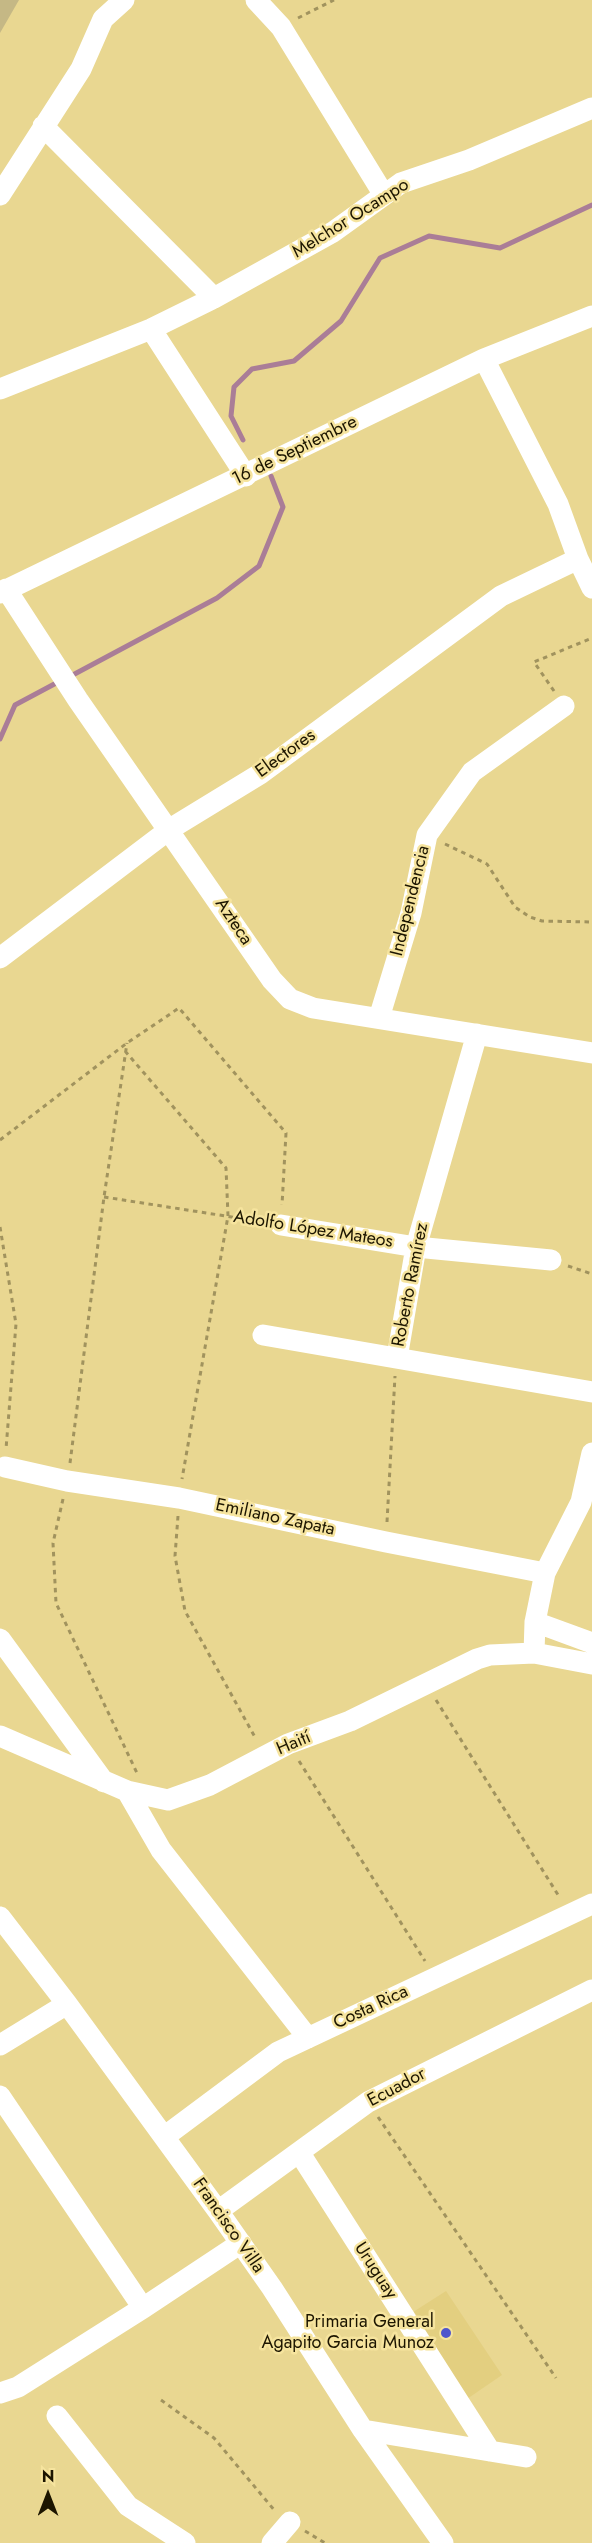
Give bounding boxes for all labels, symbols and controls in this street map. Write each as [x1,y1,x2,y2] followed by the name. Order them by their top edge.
[289,175,413,263] street label: Melchor Ocampo
[229,411,361,491] street label: 16 de Septiembre
[252,725,320,783] street label: Electores
[387,843,435,959] street label: Independencia
[210,894,256,950] street label: Azteca
[232,1207,394,1253] street label: Adolfo López Mateos
[388,1221,434,1349] street label: Roberto Ramírez
[214,1495,336,1541] street label: Emiliano Zapata
[274,1727,314,1761] street label: Haití
[330,1981,412,2035] street label: Costa Rica
[364,2064,430,2112] street label: Ecuador
[187,2174,269,2278] street label: Francisco Villa
[349,2239,401,2303] street label: Uruguay
[262,2312,434,2354] place label: Primaria General Agapito Garcia Munoz
[439,2326,453,2340] marker: Primaria General Agapito Garcia Munoz
[18,2465,78,2525] north arrow
[42,2465,54,2488] text: N

